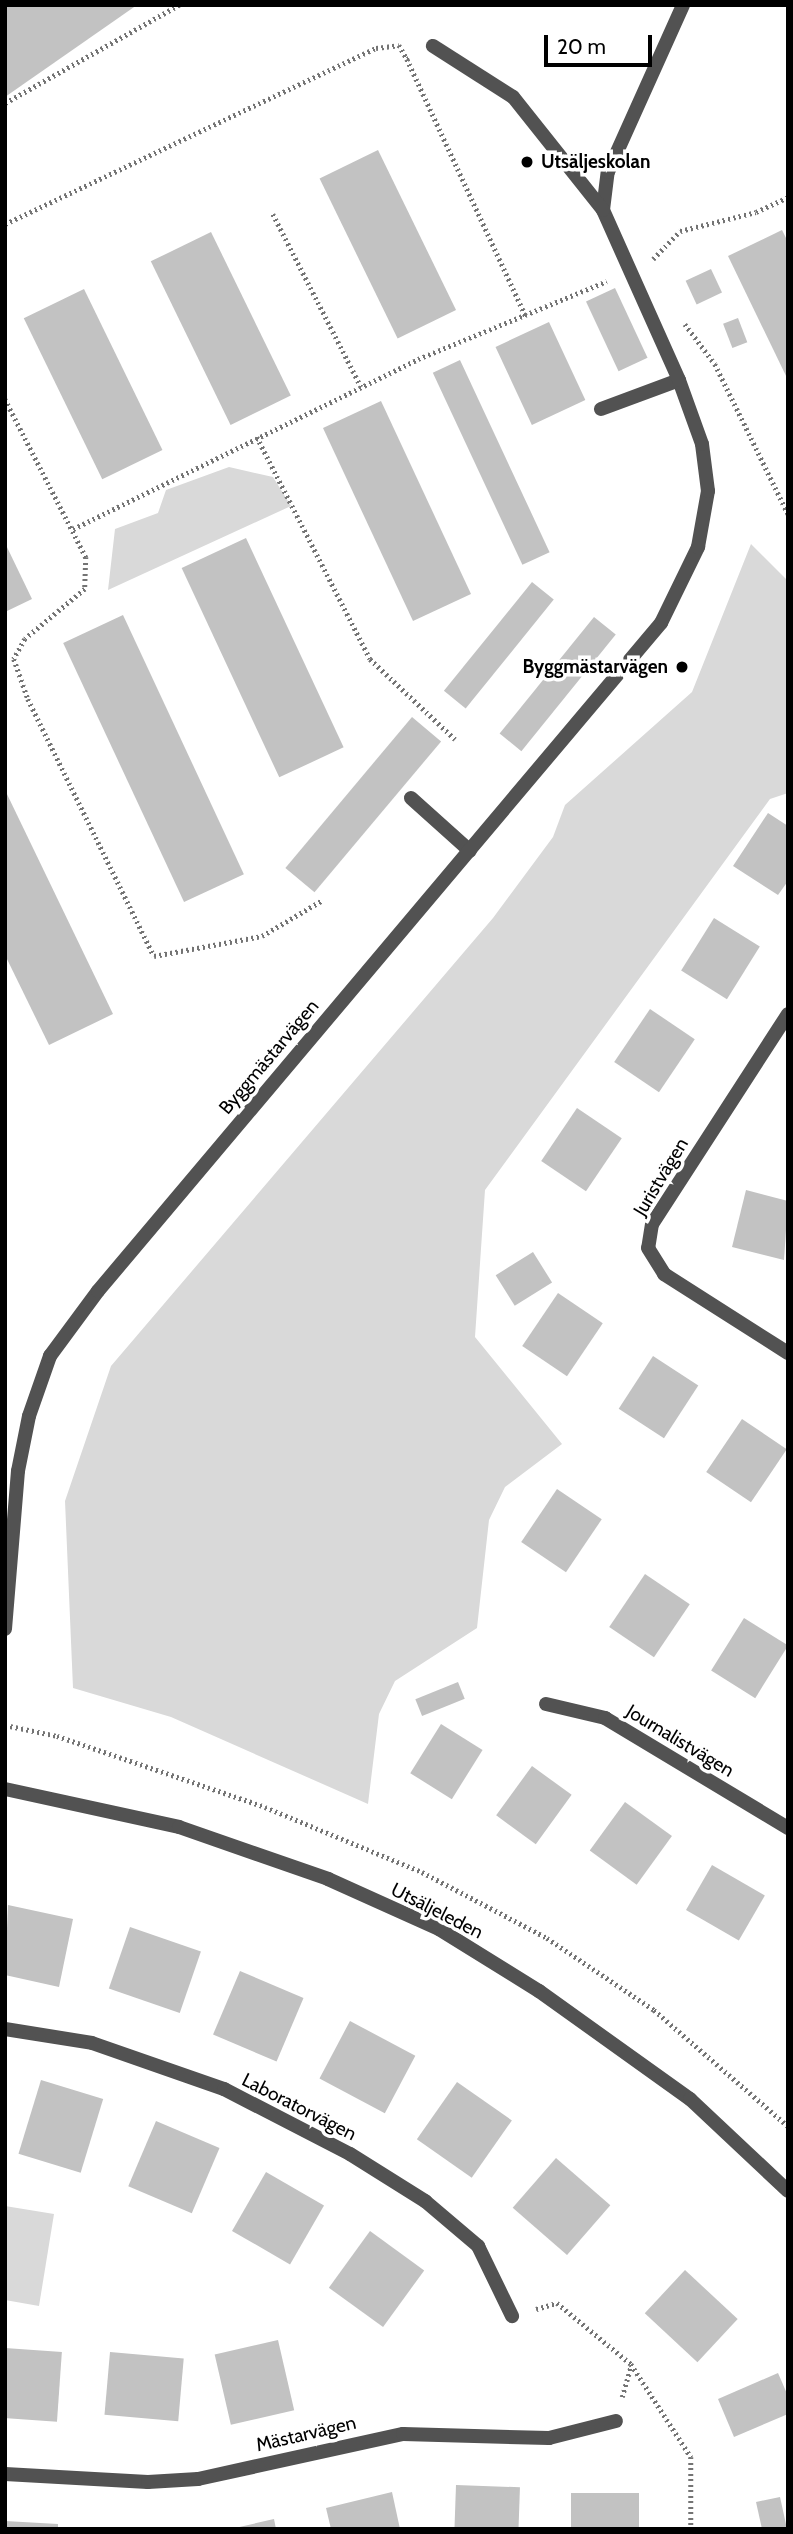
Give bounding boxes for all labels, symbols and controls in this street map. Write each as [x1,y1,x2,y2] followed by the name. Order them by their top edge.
[548,21,656,65] scale bar
[557,34,606,59] text: 20 m
[541,151,650,173] place label: Utsäljeskolan
[519,154,535,170] marker: Utsäljeskolan
[523,656,668,678] place label: Byggmästarvägen
[674,659,690,675] marker: Byggmästarvägen
[214,995,324,1119] street label: Byggmästarvägen
[629,1134,693,1220] street label: Juristvägen
[622,1700,738,1782] street label: Journalistvägen
[387,1878,487,1944] street label: Utsäljeleden
[238,2068,360,2146] street label: Laboratorvägen
[254,2411,358,2457] street label: Mästarvägen

